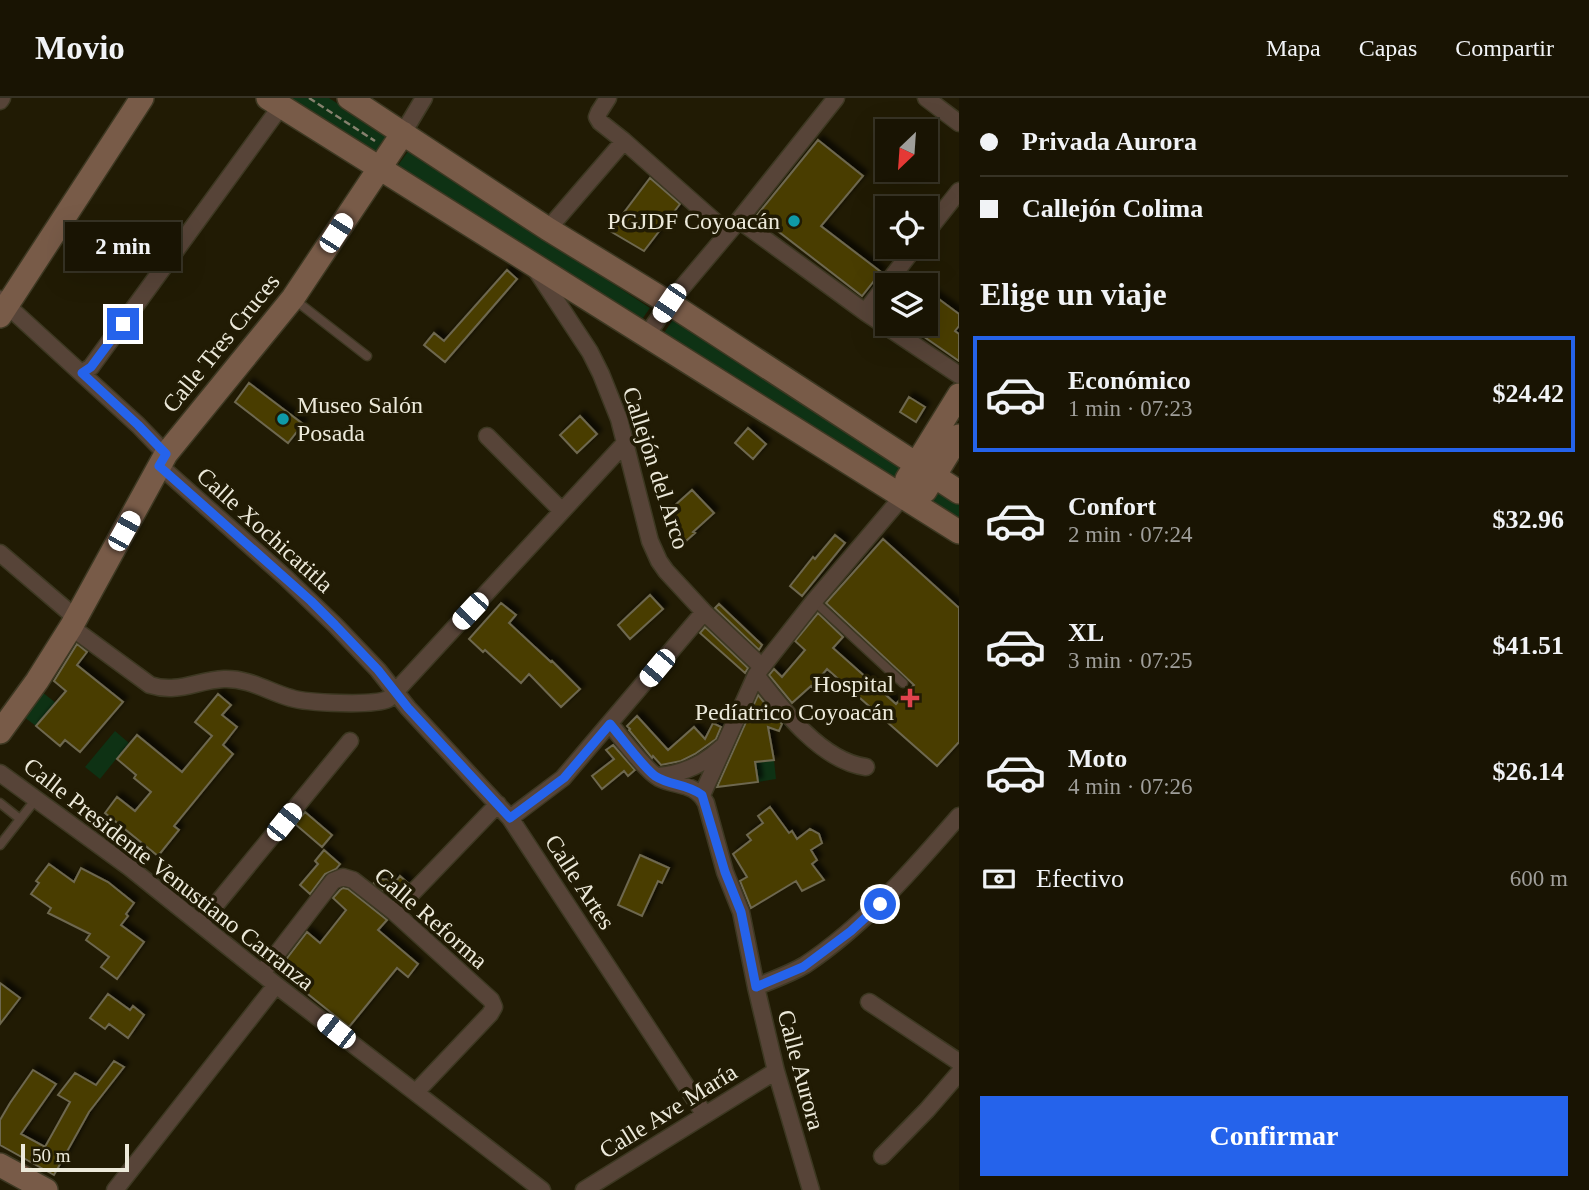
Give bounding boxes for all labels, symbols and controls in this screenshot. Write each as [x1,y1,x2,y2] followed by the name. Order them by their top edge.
[35,30,125,66] text: Movio
[1266,35,1321,61] text: Mapa
[1359,35,1417,61] text: Capas
[1455,35,1554,61] text: Compartir
[875,119,938,182] north arrow
[875,119,938,336] map controls
[1022,127,1197,156] text: Privada Aurora
[1022,194,1203,223] text: Callejón Colima
[875,196,938,259] button: locate
[607,208,780,234] place label: PGJDF Coyoacán
[316,210,357,256] car
[786,213,802,229] marker: PGJDF Coyoacán
[65,222,181,272] callout: 2 min
[95,234,151,259] text: 2 min
[157,269,285,417] street label: Calle Tres Cruces
[875,273,938,336] button: layers
[980,276,1167,312] text: Elige un viaje
[649,280,690,326] car
[107,308,139,340] route end
[984,363,1047,426] icon: car
[1068,366,1191,395] text: Económico
[1493,379,1564,408] text: $24.42
[617,383,695,553] street label: Callejón del Arco
[297,392,423,446] place label: Museo Salón Posada
[1068,396,1193,421] text: 1 min · 07:23
[275,411,291,427] marker: Museo Salón Posada
[192,462,339,598] street label: Calle Xochicatitla
[984,489,1047,552] icon: car
[1068,492,1156,521] text: Confort
[1493,505,1564,534] text: $32.96
[105,508,144,554] car
[1068,522,1193,547] text: 2 min · 07:24
[448,588,493,634] car
[984,615,1047,678] icon: car
[1068,618,1104,647] text: XL
[1493,631,1564,660] text: $41.51
[636,645,679,691] car
[1068,648,1193,673] text: 3 min · 07:25
[695,671,894,725] place label: Hospital Pedíatrico Coyoacán
[900,688,920,708] marker: Hospital Pedíatrico Coyoacán
[984,741,1047,804] icon: car
[1068,744,1127,773] text: Moto
[19,752,320,996] street label: Calle Presidente Venustiano Carranza
[1493,757,1564,786] text: $26.14
[1068,774,1193,799] text: 4 min · 07:26
[263,799,306,845] car
[540,830,620,934] street label: Calle Artes
[980,860,1018,898] icon: cash
[369,862,493,974] street label: Calle Reforma
[1036,864,1124,893] text: Efectivo
[1510,866,1568,891] text: 600 m
[864,888,896,920] route start
[772,1007,830,1133] street label: Calle Aurora
[313,1010,360,1052] car
[595,1058,742,1164] street label: Calle Ave María
[980,1096,1568,1176] button: Confirmar
[21,1141,130,1173] scale bar
[32,1145,71,1166] text: 50 m

